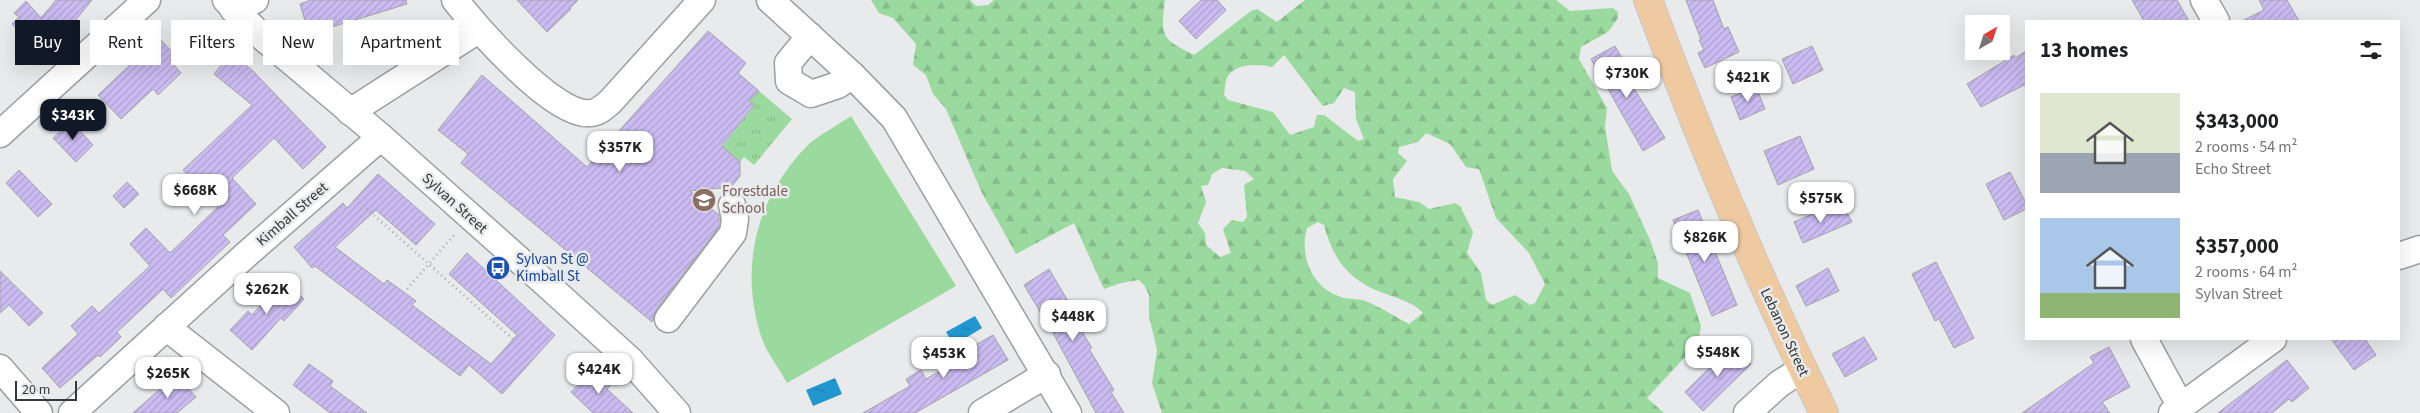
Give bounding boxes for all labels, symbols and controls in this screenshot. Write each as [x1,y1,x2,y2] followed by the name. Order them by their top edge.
[1965,15,2010,60] north arrow
[1965,15,2010,60] map controls
[15,20,80,65] chip: Buy
[90,20,161,65] chip: Rent
[171,20,253,65] chip: Filters
[263,20,333,65] chip: New
[343,20,459,65] chip: Apartment
[2040,35,2128,65] text: 13 homes
[2357,36,2385,64] icon: filters
[1592,56,1662,99] pin: $730K
[1713,61,1783,103] pin: $421K
[1605,62,1649,84] text: $730K
[1726,66,1770,88] text: $421K
[38,98,108,141] pin: $343K
[51,104,95,126] text: $343K
[2195,106,2279,136] text: $343,000
[2080,113,2140,173] icon: home
[585,130,655,173] pin: $357K
[598,136,642,158] text: $357K
[2195,136,2297,158] text: 2 rooms · 54 m²
[2195,158,2271,180] text: Echo Street
[417,168,492,239] street label: Sylvan Street
[160,174,230,216] pin: $668K
[252,177,333,251] street label: Kimball Street
[173,179,217,201] text: $668K
[722,181,788,219] place label: Forestdale School
[1786,182,1856,224] pin: $575K
[691,187,717,213] school or university icon: Forestdale School
[1799,187,1843,209] text: $575K
[1670,220,1740,263] pin: $826K
[1683,226,1727,248] text: $826K
[2195,231,2279,261] text: $357,000
[2080,238,2140,298] icon: home
[516,249,589,287] place label: Sylvan St @ Kimball St
[485,255,511,281] bus stop icon: Sylvan St @ Kimball St
[2195,261,2297,283] text: 2 rooms · 64 m²
[232,272,302,315] pin: $262K
[245,278,289,300] text: $262K
[2195,283,2282,305] text: Sylvan Street
[1755,285,1814,380] street label: Lebanon Street
[1038,300,1108,342] pin: $448K
[1051,305,1095,327] text: $448K
[909,336,979,379] pin: $453K
[1683,336,1753,378] pin: $548K
[1696,341,1740,363] text: $548K
[922,342,966,364] text: $453K
[564,352,634,395] pin: $424K
[133,356,203,399] pin: $265K
[577,358,621,380] text: $424K
[146,362,190,384] text: $265K
[15,378,78,401] scale bar
[22,380,50,400] text: 20 m

